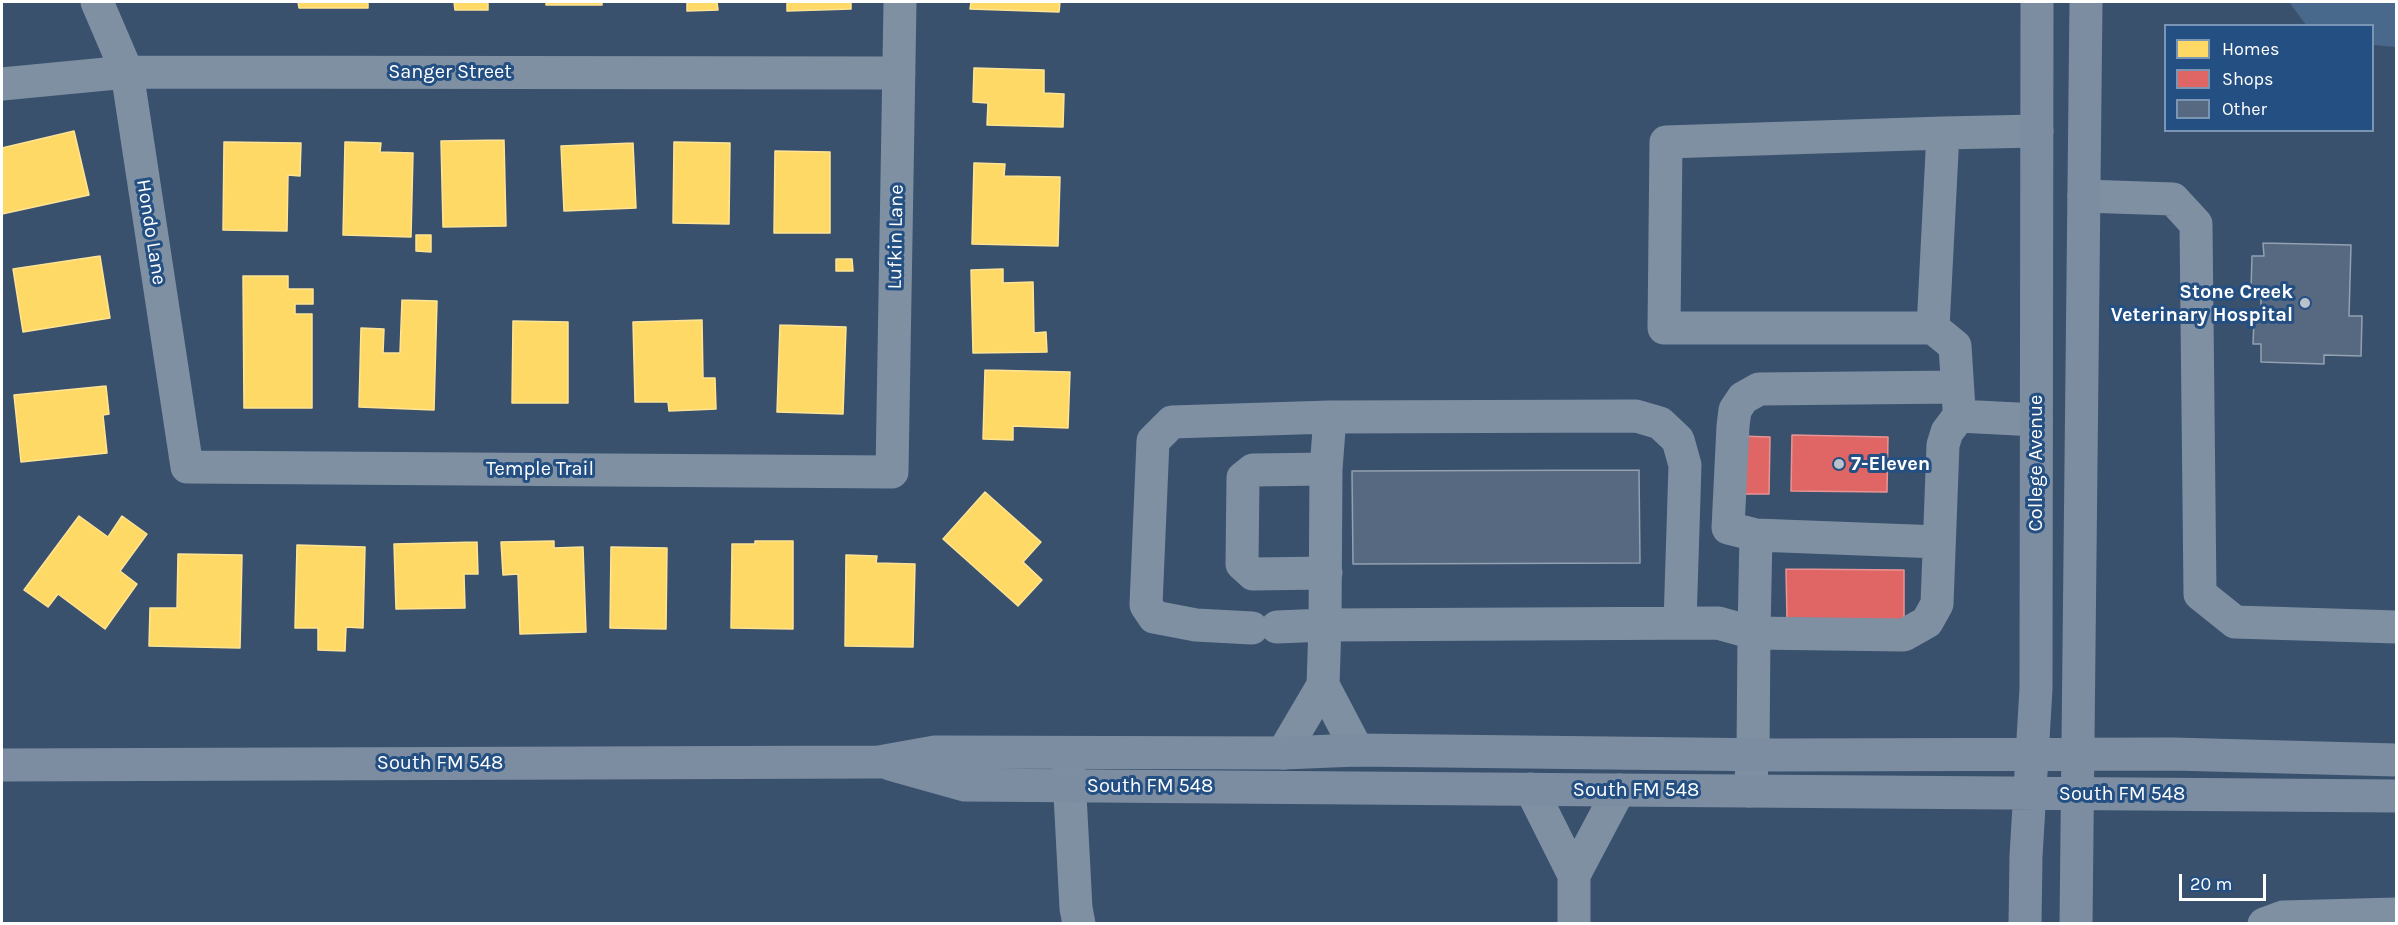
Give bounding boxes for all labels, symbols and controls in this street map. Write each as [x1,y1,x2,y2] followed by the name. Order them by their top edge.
[2164,24,2374,132] legend
[2222,38,2279,60] text: Homes
[388,60,512,84] street label: Sanger Street
[2222,68,2274,90] text: Shops
[2222,98,2267,120] text: Other
[131,177,171,287] street label: Hondo Lane
[883,184,909,290] street label: Lufkin Lane
[2111,280,2293,327] place label: Stone Creek Veterinary Hospital
[2298,296,2312,310] marker: Stone Creek Veterinary Hospital
[2024,395,2048,531] street label: College Avenue
[1851,452,1930,476] place label: 7-Eleven
[486,457,594,481] street label: Temple Trail
[1832,457,1846,471] marker: 7-Eleven
[377,751,503,775] street label: South FM 548
[1087,774,1213,798] street label: South FM 548
[1573,778,1699,802] street label: South FM 548
[2059,782,2185,806] street label: South FM 548
[2182,862,2269,900] scale bar
[2190,873,2232,895] text: 20 m

